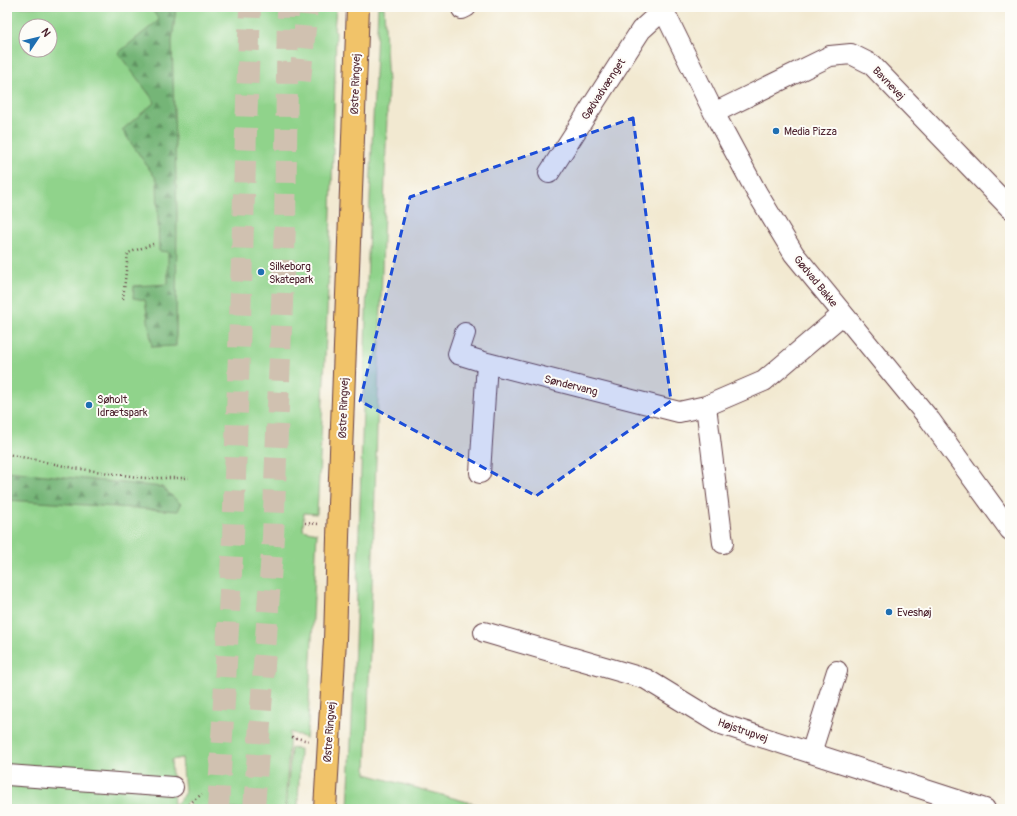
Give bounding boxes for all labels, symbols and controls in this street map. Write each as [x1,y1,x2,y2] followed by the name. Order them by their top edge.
[18,18,58,58] north arrow
[38,26,54,40] text: N
[348,53,363,115] street label: Østre Ringvej
[579,56,628,122] street label: Gødvadvænget
[870,64,908,103] street label: Bavnevej
[784,125,837,138] place label: Media Pizza
[771,126,781,136] marker: Media Pizza
[791,253,841,310] street label: Gødvad Bakke
[269,260,314,286] place label: Silkeborg Skatepark
[256,267,266,277] marker: Silkeborg Skatepark
[543,373,600,399] street label: Søndervang
[336,377,351,439] street label: Østre Ringvej
[97,393,148,419] place label: Søholt Idrætspark
[84,400,94,410] marker: Søholt Idrætspark
[897,606,932,619] place label: Eveshøj
[884,607,894,617] marker: Eveshøj
[321,701,338,763] street label: Østre Ringvej
[716,716,770,745] street label: Højstrupvej

